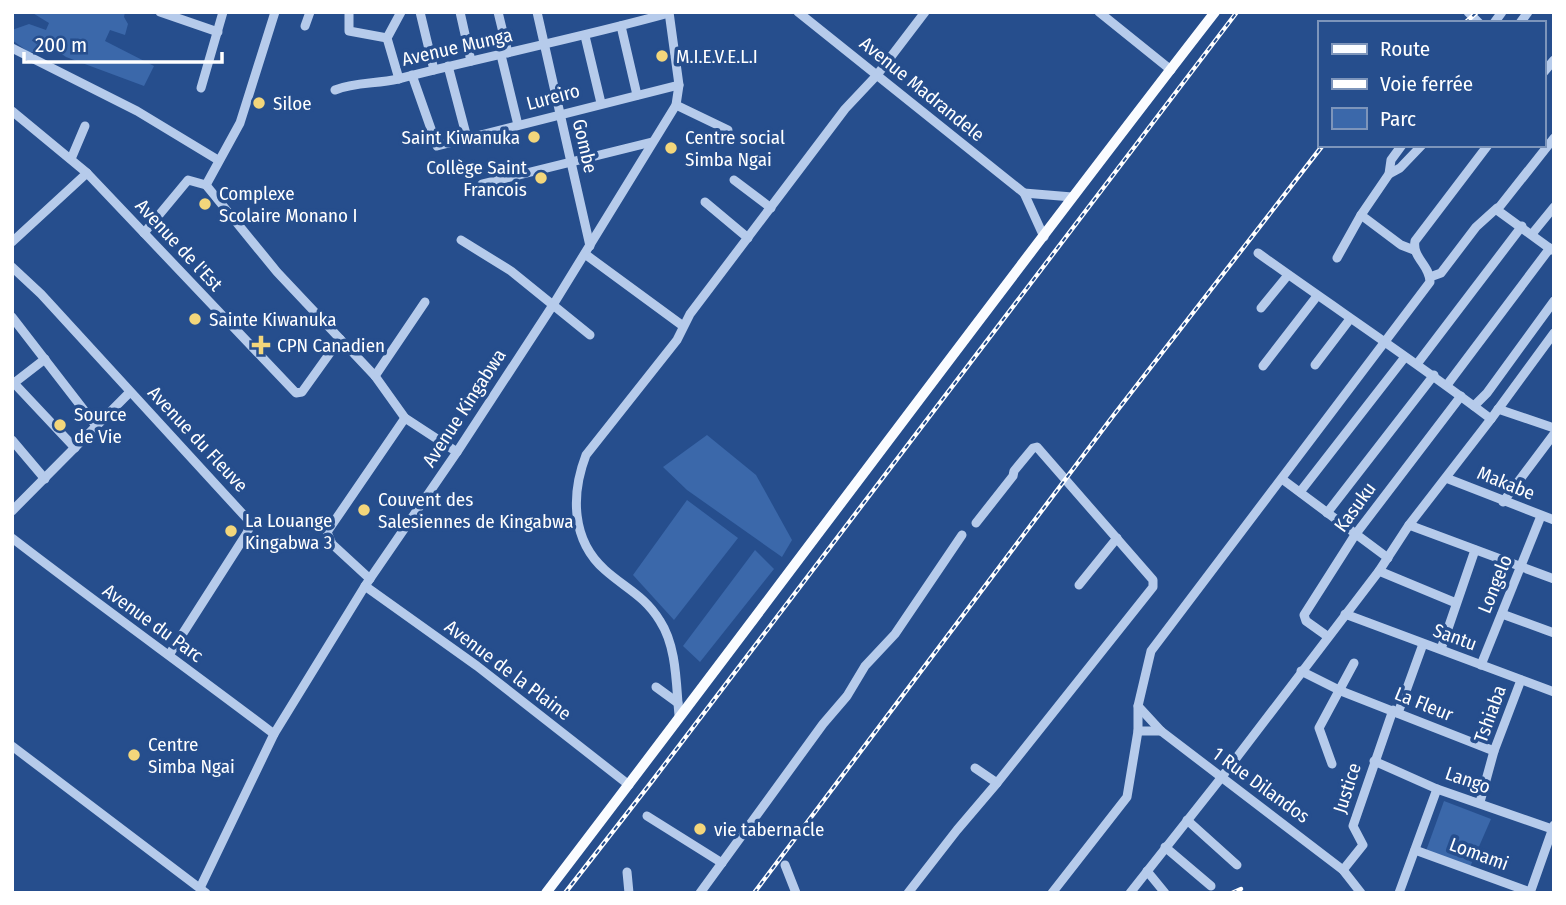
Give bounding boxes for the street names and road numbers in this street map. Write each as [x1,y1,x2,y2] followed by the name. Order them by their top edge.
[399,23,515,71] street label: Avenue Munga
[855,32,989,146] street label: Avenue Madrandele
[524,79,582,115] street label: Lureiro
[568,117,602,175] street label: Gombe
[131,194,228,296] street label: Avenue de l'Est
[417,345,511,471] street label: Avenue Kingabwa
[143,381,253,497] street label: Avenue du Fleuve
[1474,461,1538,505] street label: Makabe
[1329,478,1381,536] street label: Kasuku
[1473,551,1517,617] street label: Longelo
[98,579,208,667] street label: Avenue du Parc
[440,615,576,725] street label: Avenue de la Plaine
[1430,619,1480,655] street label: Santu
[1391,682,1457,726] street label: La Fleur
[1469,682,1511,746] street label: Tshiaba
[1208,742,1314,828] street label: 1 Rue Dilandos
[1328,760,1366,816] street label: Justice
[1442,762,1494,798] street label: Lango
[1446,833,1512,875] street label: Lomami

